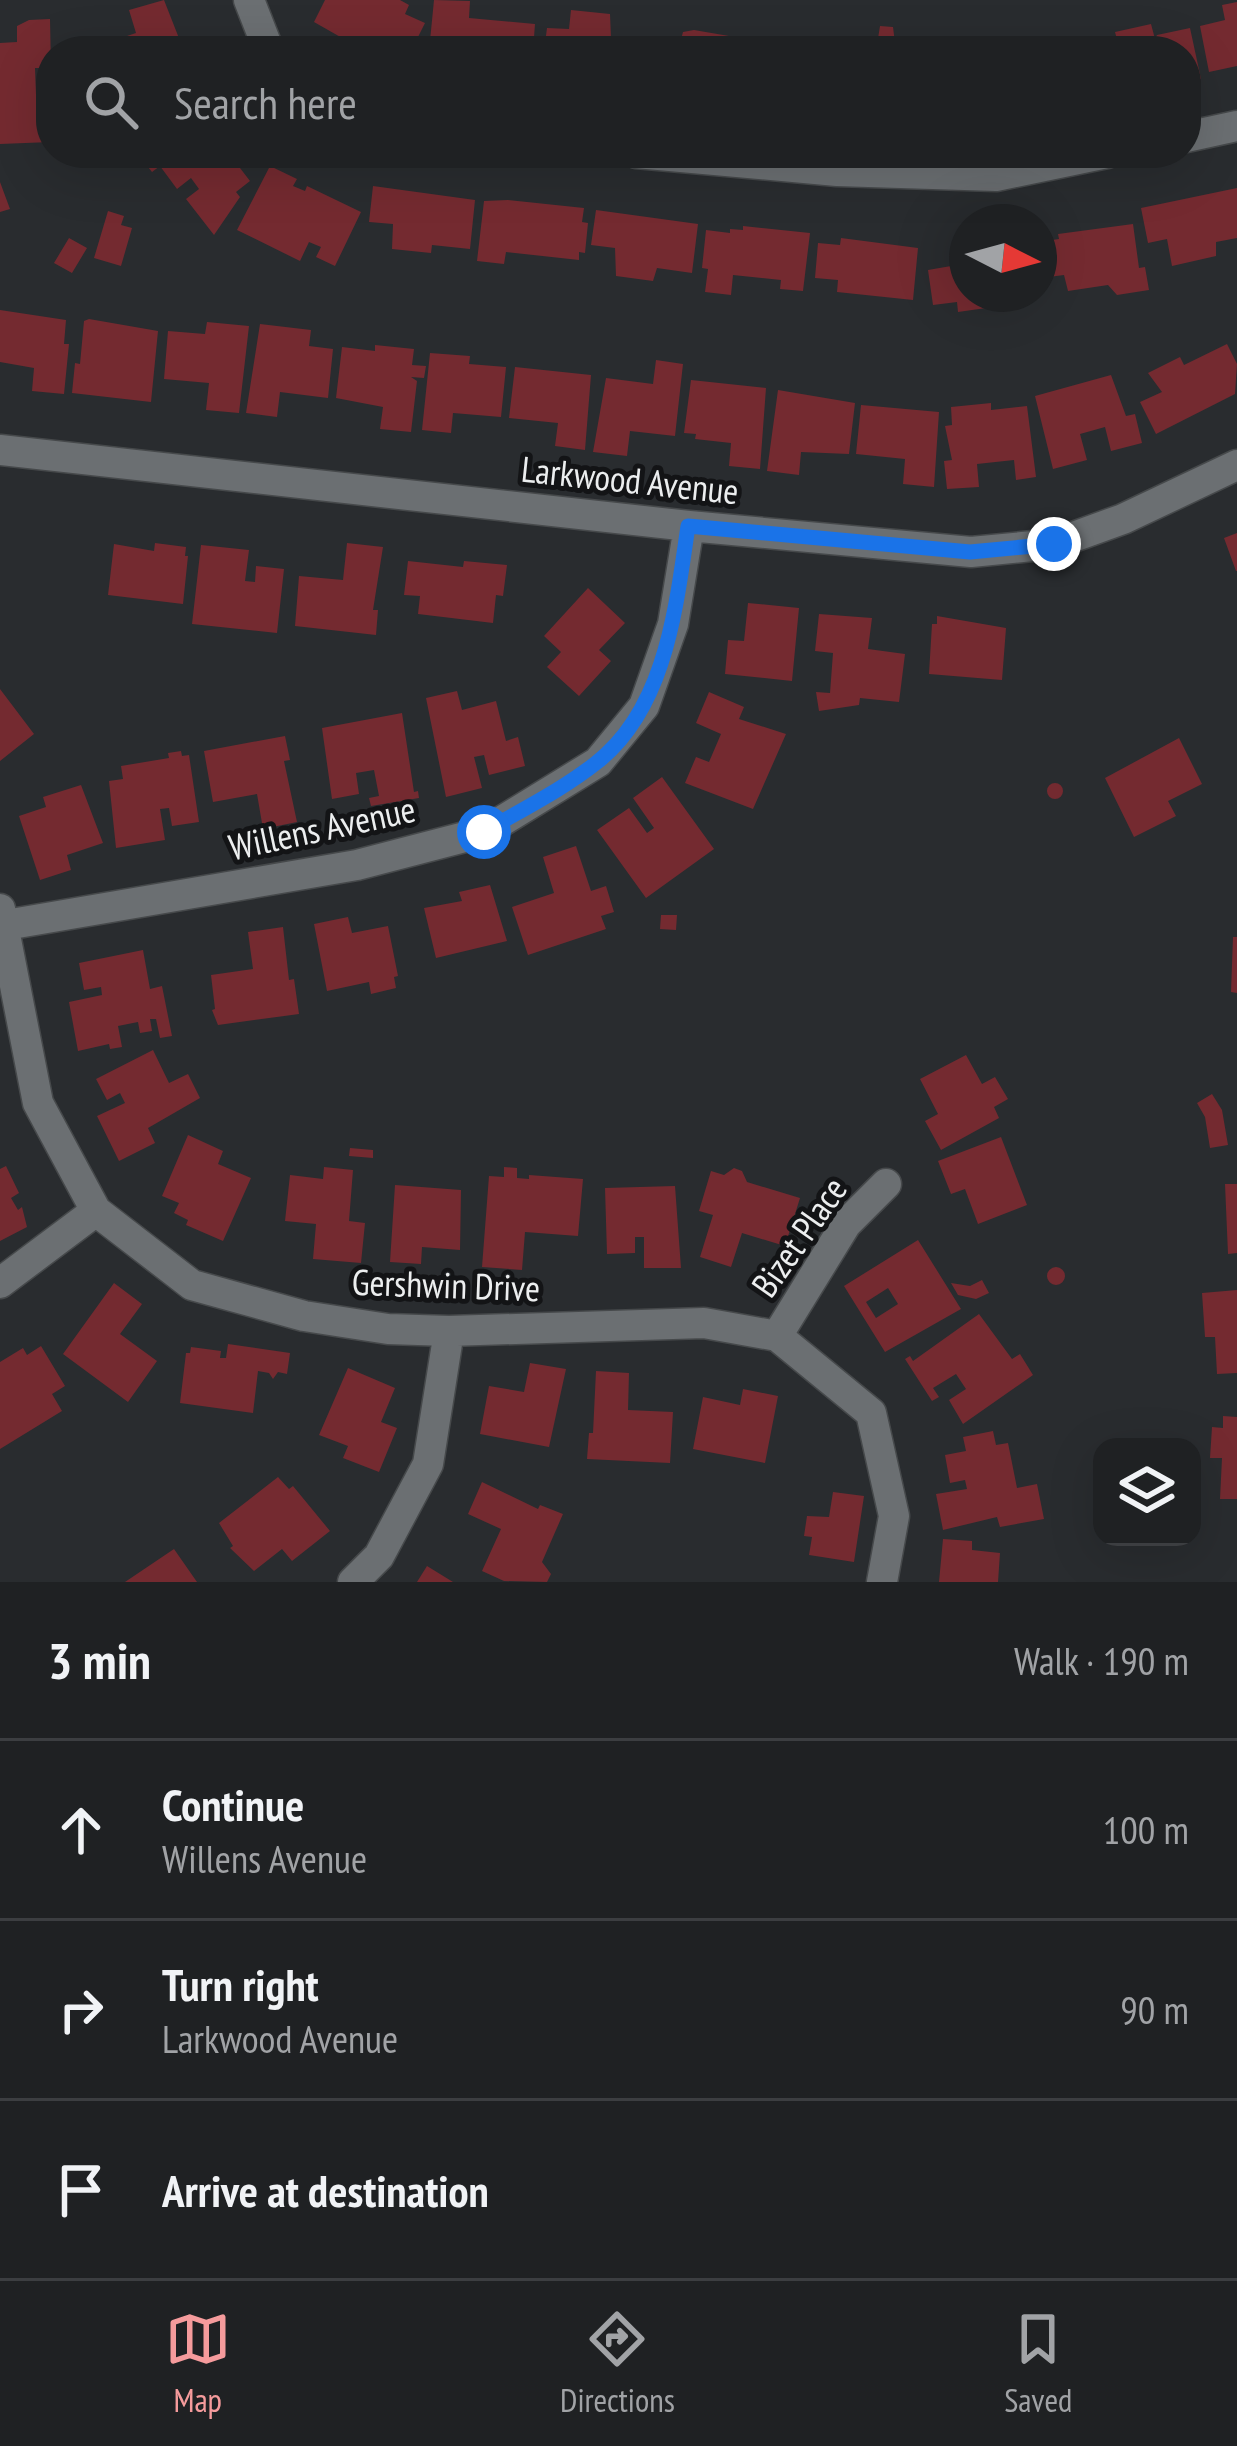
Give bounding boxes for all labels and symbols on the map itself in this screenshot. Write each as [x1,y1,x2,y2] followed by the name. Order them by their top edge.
[949,204,1057,312] north arrow
[519,445,741,514] street label: Larkwood Avenue
[1027,517,1081,571] route end
[224,785,419,870] street label: Willens Avenue
[457,805,511,859] route start
[740,1168,857,1306] street label: Bizet Place
[351,1258,541,1311] street label: Gershwin Drive

